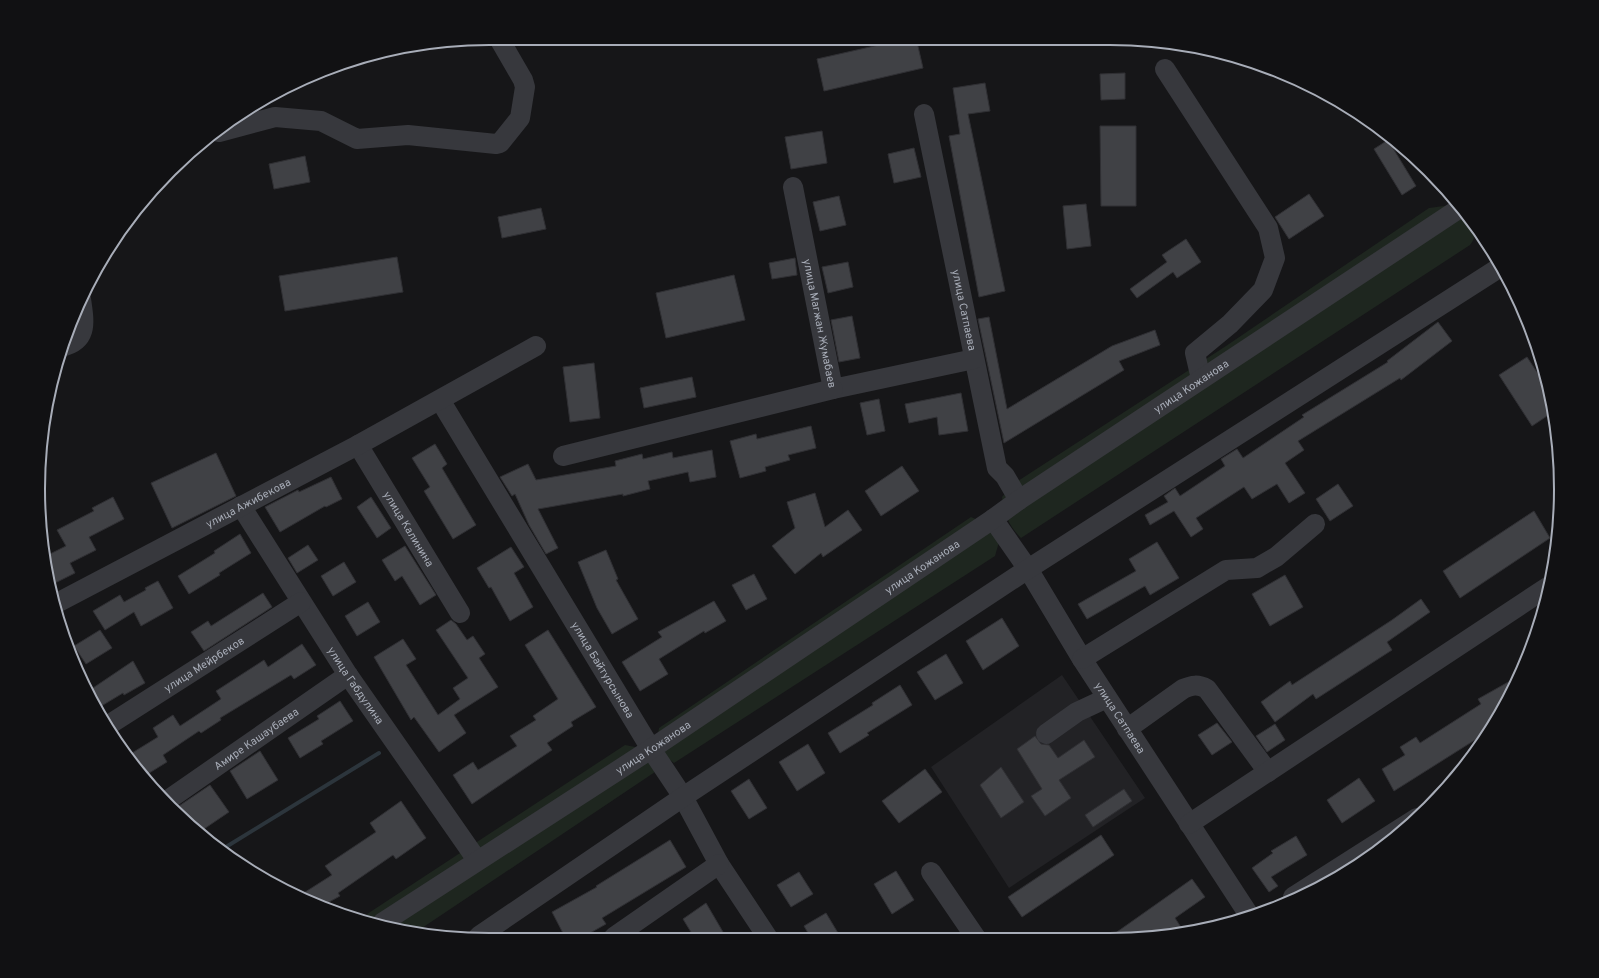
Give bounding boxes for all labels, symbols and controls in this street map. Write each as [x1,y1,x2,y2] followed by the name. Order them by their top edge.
[799,258,839,389] street label: улица Магжан Жумабаев
[948,268,979,352] street label: улица Сатпаева
[1151,357,1232,417] street label: улица Кожанова
[204,475,294,532] street label: улица Ажибекова
[380,489,436,570] street label: улица Калинина
[882,537,963,598] street label: улица Кожанова
[568,619,637,721] street label: улица Байтурсынова
[162,634,247,696] street label: улица Мейрбеков
[324,645,386,728] street label: улица Габдулина
[1091,680,1148,757] street label: улица Сатпаева
[212,705,302,774] street label: Амире Кашаубаева
[613,718,694,778] street label: улица Кожанова

